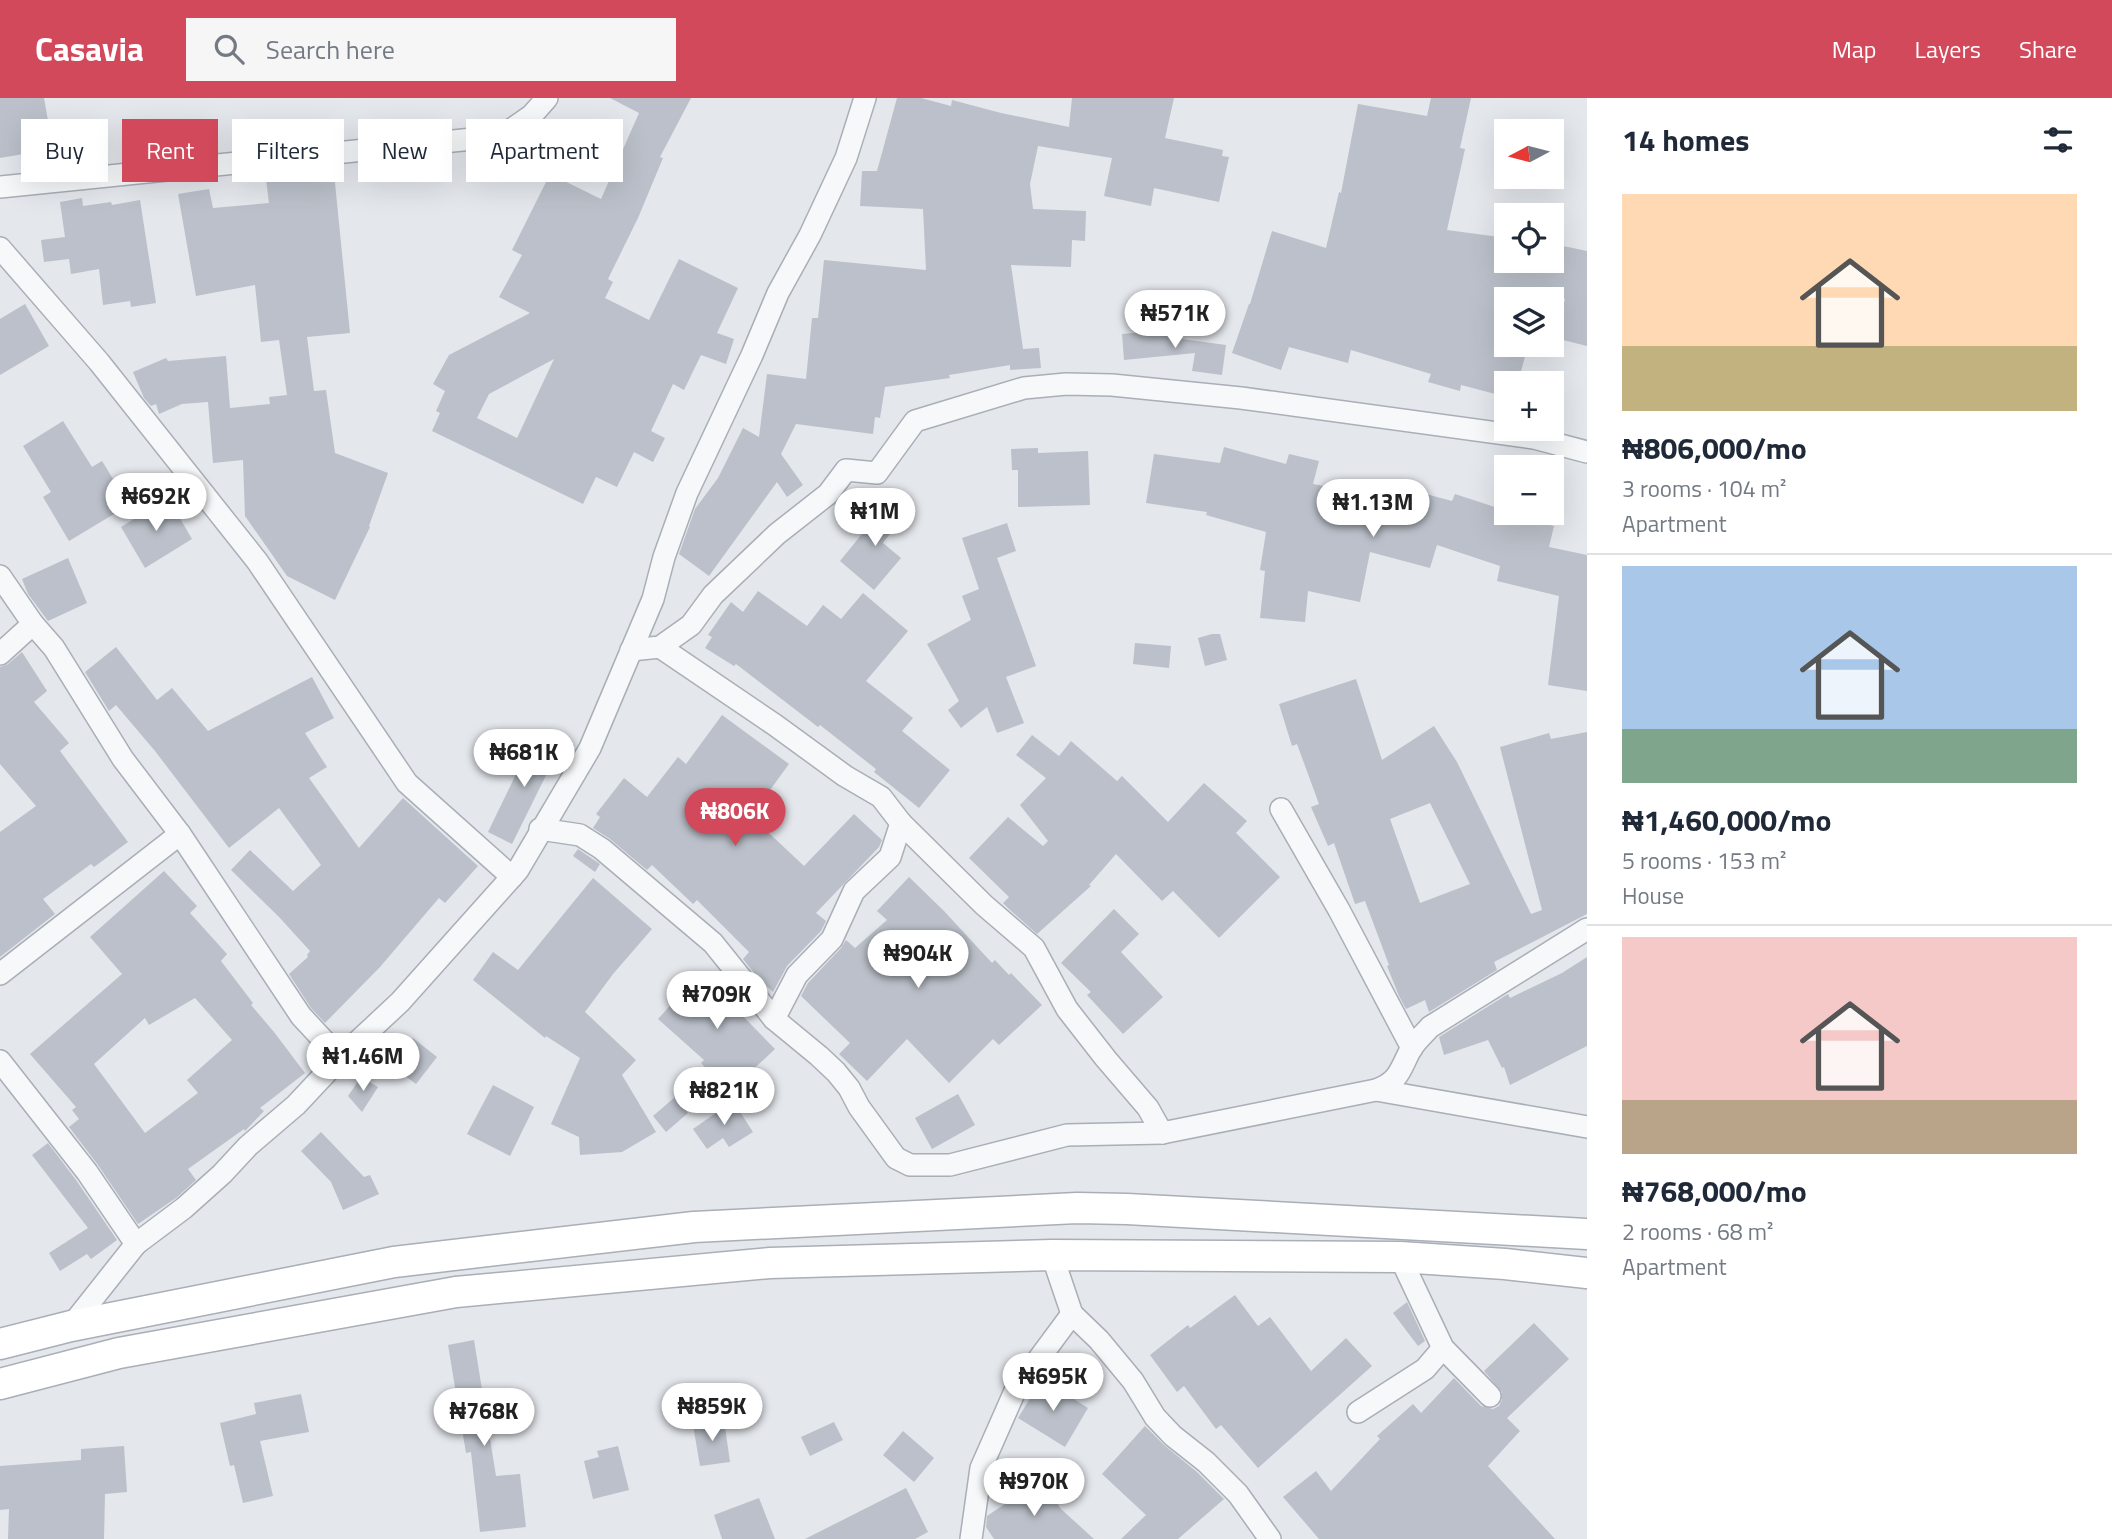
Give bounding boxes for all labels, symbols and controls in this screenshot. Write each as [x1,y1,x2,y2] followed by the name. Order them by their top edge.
[186,18,676,81] search box
[35,24,144,74] text: Casavia
[210,30,248,68] icon: search
[266,30,395,69] text: Search here
[1832,31,1877,67] text: Map
[1915,31,1981,67] text: Layers
[2019,31,2077,67] text: Share
[1622,117,1749,163] text: 14 homes
[21,119,108,182] chip: Buy
[122,119,218,182] chip: Rent
[232,119,344,182] chip: Filters
[358,119,452,182] chip: New
[466,119,623,182] chip: Apartment
[1494,119,1564,189] north arrow
[1494,119,1564,525] map controls
[2039,121,2077,159] icon: filters
[1494,203,1564,273] button: locate
[1787,240,1913,366] icon: home
[1494,287,1564,357] button: layers
[1126,290,1224,350] pin: ₦571K
[1141,295,1209,330] text: ₦571K
[1494,371,1564,441] button: +
[1622,425,1807,471] text: ₦806,000/mo
[1494,455,1564,525] button: −
[1622,471,1786,506] text: 3 rooms · 104 m²
[107,474,205,533] pin: ₦692K
[122,478,190,513] text: ₦692K
[1316,480,1430,539] pin: ₦1.13M
[1333,484,1413,519] text: ₦1.13M
[841,489,909,548] pin: ₦1M
[850,493,900,528] text: ₦1M
[1622,506,1727,541] text: Apartment
[1787,612,1913,738] icon: home
[475,730,573,789] pin: ₦681K
[490,734,558,769] text: ₦681K
[686,788,784,848] pin: ₦806K
[701,793,769,828] text: ₦806K
[1622,797,1832,843] text: ₦1,460,000/mo
[1622,843,1786,878] text: 5 rooms · 153 m²
[1622,878,1684,913] text: House
[869,930,967,990] pin: ₦904K
[884,935,952,970] text: ₦904K
[668,972,766,1031] pin: ₦709K
[683,976,751,1011] text: ₦709K
[1787,983,1913,1109] icon: home
[306,1034,420,1093] pin: ₦1.46M
[323,1038,403,1073] text: ₦1.46M
[675,1068,773,1127] pin: ₦821K
[690,1072,758,1107] text: ₦821K
[1622,1168,1807,1214] text: ₦768,000/mo
[1622,1214,1773,1249] text: 2 rooms · 68 m²
[1622,1249,1727,1284] text: Apartment
[1004,1354,1102,1413] pin: ₦695K
[1019,1358,1087,1393] text: ₦695K
[663,1384,761,1443] pin: ₦859K
[435,1388,533,1448] pin: ₦768K
[678,1388,746,1423] text: ₦859K
[450,1393,518,1428] text: ₦768K
[985,1458,1083,1518] pin: ₦970K
[1000,1463,1068,1498] text: ₦970K

